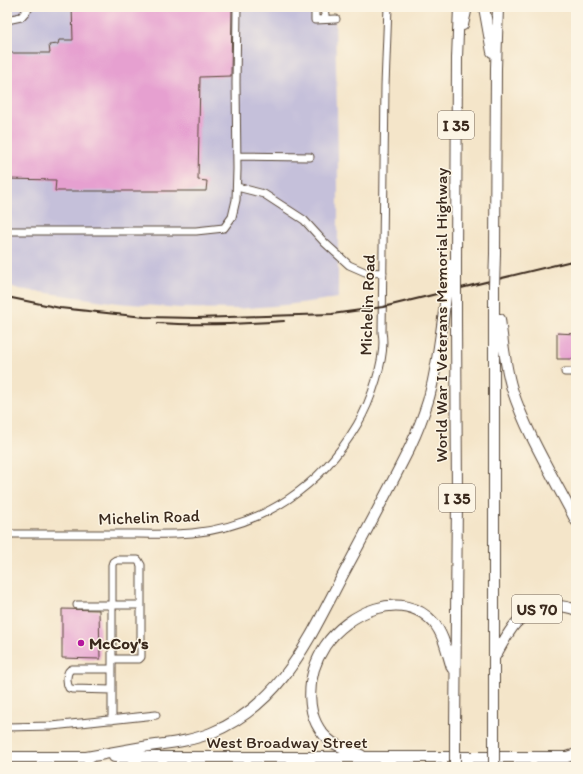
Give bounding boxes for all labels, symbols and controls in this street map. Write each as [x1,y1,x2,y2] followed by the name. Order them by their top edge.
[438,111,474,139] road number: I 35
[431,168,451,462] street label: World War I Veterans Memorial Highway
[355,254,379,356] street label: Michelin Road
[439,484,475,512] road number: I 35
[98,505,200,529] street label: Michelin Road
[512,595,562,623] road number: US 70
[89,633,149,654] place label: McCoy's
[76,638,86,648] marker: McCoy's
[206,732,368,752] street label: West Broadway Street

